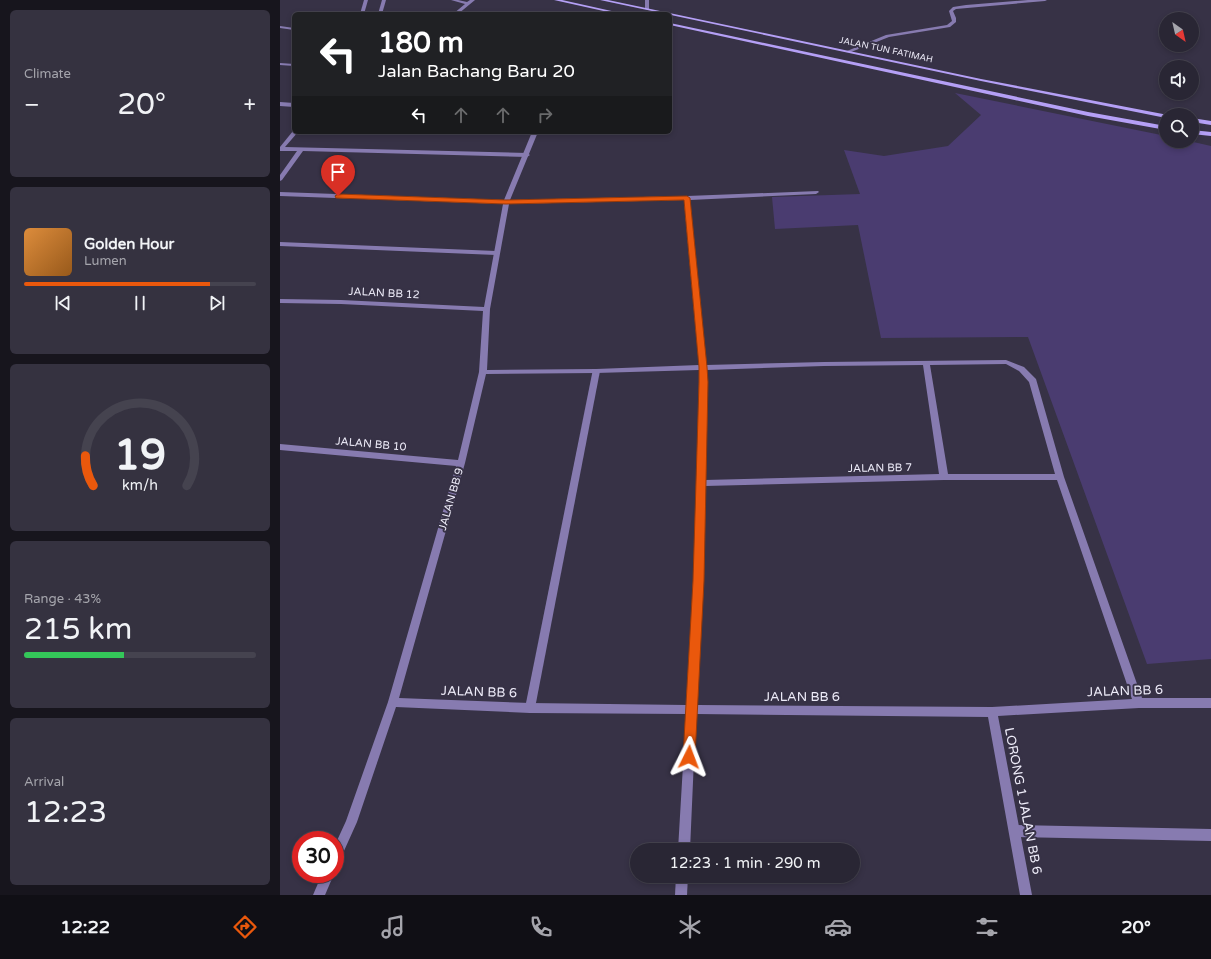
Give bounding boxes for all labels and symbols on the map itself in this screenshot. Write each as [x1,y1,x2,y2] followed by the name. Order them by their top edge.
[1159,12,1199,52] north arrow
[838,35,934,65] street label: JALAN TUN FATIMAH
[321,155,355,196] pin
[348,285,420,301] street label: JALAN BB 12
[335,434,407,454] street label: JALAN BB 10
[848,461,912,475] street label: JALAN BB 7
[436,466,466,532] street label: JALAN BB 9
[1087,682,1163,700] street label: JALAN BB 6
[441,683,517,701] street label: JALAN BB 6
[764,689,840,705] street label: JALAN BB 6
[1001,726,1045,876] street label: LORONG 1 JALAN BB 6
[668,736,710,778] position arrow
[292,831,344,883] speed limit sign: 30

